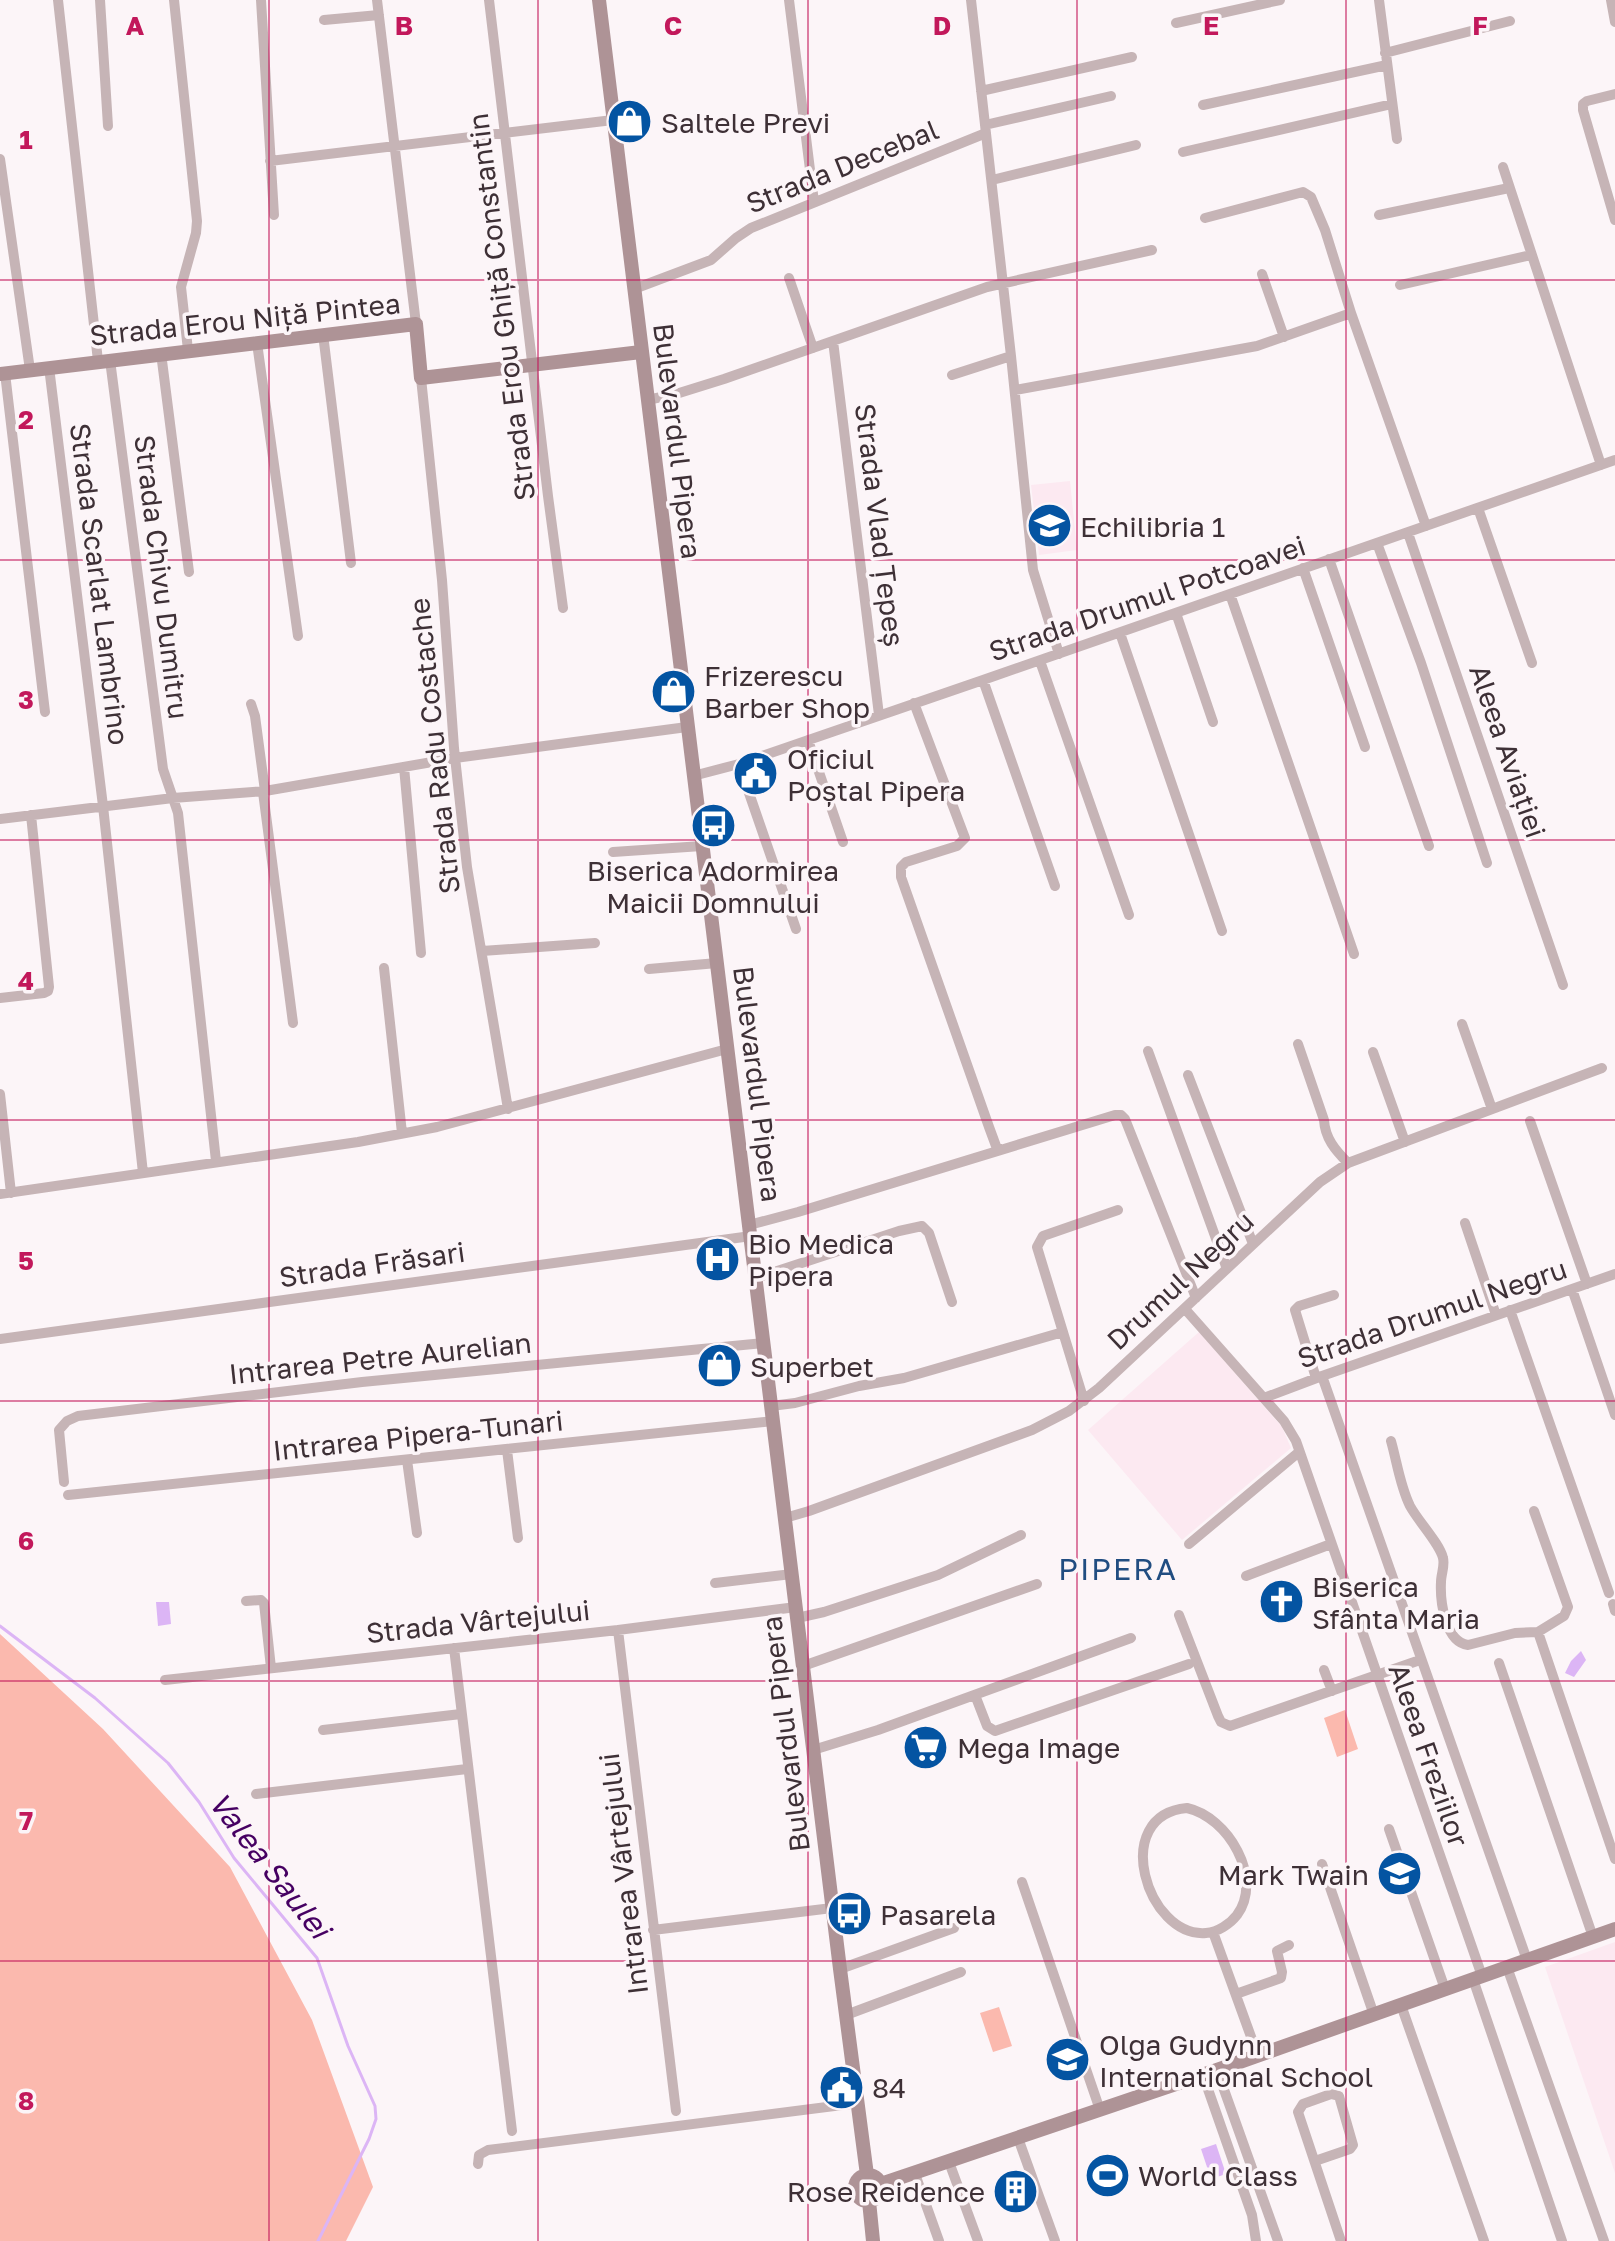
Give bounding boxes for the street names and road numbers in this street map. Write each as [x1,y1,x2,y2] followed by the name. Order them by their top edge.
[461,111,542,502] street label: Strada Erou Ghiță Constantin
[741,112,943,220] street label: Strada Decebal
[88,286,402,353] street label: Strada Erou Niță Pintea
[647,321,709,561] street label: Bulevardul Pipera
[848,402,911,649] street label: Strada Vlad Țepeș
[64,421,136,747] street label: Strada Scarlat Lambrino
[128,433,196,721] street label: Strada Chivu Dumitru
[984,528,1310,668] street label: Strada Drumul Potcoavei
[402,596,466,896] street label: Strada Radu Costache
[1462,660,1553,842] street label: Aleea Aviației
[727,964,789,1204] street label: Bulevardul Pipera
[1100,1204,1260,1356] street label: Drumul Negru
[277,1235,467,1293] street label: Strada Frăsari
[1293,1251,1571,1375] street label: Strada Drumul Negru
[227,1326,533,1390] street label: Intrarea Petre Aurelian
[271,1403,565,1467] street label: Intrarea Pipera-Tunari
[364,1593,592,1649] street label: Strada Vârtejului
[754,1614,816,1854] street label: Bulevardul Pipera
[1382,1659,1476,1851] street label: Aleea Freziilor
[592,1751,654,1997] street label: Intrarea Vârtejului

